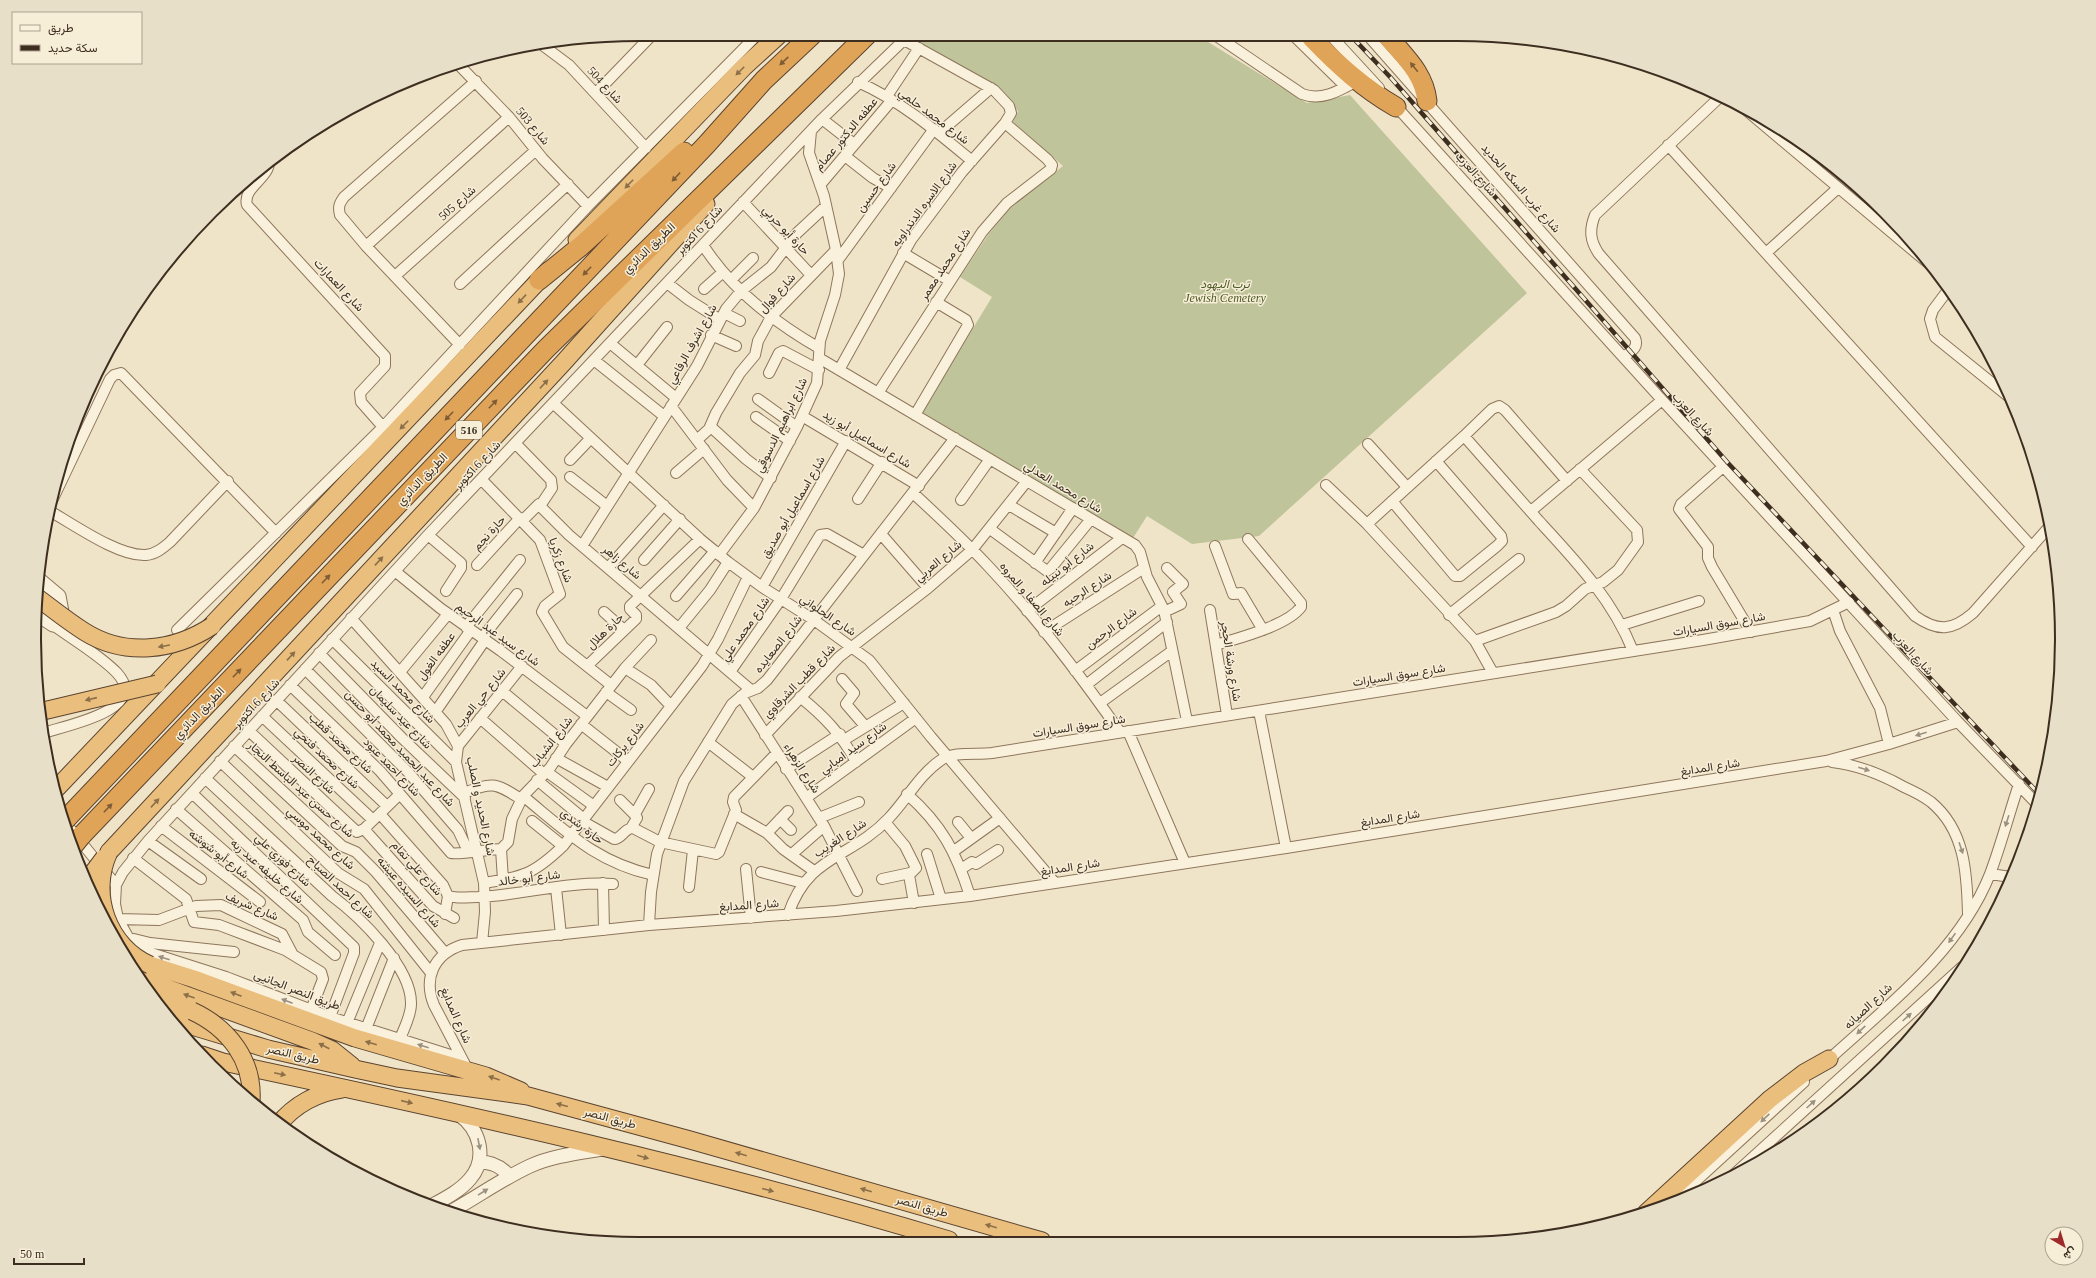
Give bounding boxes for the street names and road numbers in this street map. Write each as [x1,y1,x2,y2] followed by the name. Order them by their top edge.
[583,64,626,108] street label: شارع 504
[894,85,972,149] street label: شارع محمد حلمي
[811,95,881,174] street label: عطفه الدكتور عصام
[512,104,553,149] street label: شارع 503
[1477,141,1563,237] street label: شارع غرب السكه الحديد
[1451,149,1499,200] street label: شارع العزب
[853,159,901,216] street label: شارع حسين
[888,159,961,251] street label: شارع الاسره الدندراويه
[436,183,480,225] street label: شارع 505
[757,202,812,260] street label: حارة أبو حربي
[672,203,727,260] street label: شارع 6 اكتوبر
[620,220,680,279] street label: الطريق الدائري
[916,225,975,304] street label: شارع محمد معمر
[310,256,367,316] street label: شارع العمارات
[756,270,800,317] street label: شارع فوال
[664,302,722,388] street label: شارع اشرف الرفاعي
[752,375,813,476] street label: شارع ابراهيم الدسوقي
[1668,389,1717,440] street label: شارع العزب
[819,407,914,473] street label: شارع اسماعيل أبو زيد
[456,421,482,439] road number: 516
[450,438,505,495] street label: شارع 6 اكتوبر
[394,450,453,510] street label: الطريق الدائري
[758,453,830,562] street label: شارع اسماعيل أبو صديق
[1020,458,1105,518] street label: شارع محمد العدلي
[470,513,509,554] street label: حارة نجم
[544,536,576,585] street label: شارع زكريا
[912,537,966,587] street label: شارع العربي
[1038,539,1098,591] street label: شارع أبو نبيله
[598,541,644,584] street label: شارع زاهر
[995,559,1067,640] street label: شارع الصفا و المروه
[1060,568,1115,612] street label: شارع الرحبه
[796,591,859,641] street label: شارع الحلواني
[718,594,775,666] street label: شارع محمد علي
[452,599,543,671] street label: شارع سيد عبد الرحيم
[1083,604,1141,653] street label: شارع الرحمن
[1672,609,1767,641] street label: شارع سوق السيارات
[584,610,627,653] street label: حارة هلال
[751,612,806,677] street label: شارع الصعايده
[1216,619,1244,703] street label: شارع ورشة الحجر
[1888,628,1936,679] street label: شارع العزب
[414,629,459,683] street label: عطفه الغول
[760,641,840,723] street label: شارع قطب الشرقاوي
[367,656,438,727] street label: شارع محمد السيد
[1352,661,1447,691] street label: شارع سوق السيارات
[452,665,511,733] street label: شارع حي العرب
[229,676,284,733] street label: شارع 6 اكتوبر
[366,682,435,753] street label: شارع عيد سليمان
[171,684,230,744] street label: الطريق الدائري
[341,687,458,811] street label: شارع عبد الحميد محمد أبو حسن
[305,710,376,778] street label: شارع محمد قطب
[1032,712,1127,742] street label: شارع سوق السيارات
[527,714,577,772] street label: شارع الشباب
[603,719,648,770] street label: شارع بركات
[817,719,891,779] street label: شارع سيد امبابي
[290,724,362,794] street label: شارع محمد فتحي
[359,735,423,800] street label: شارع احمد عبود
[243,737,357,842] street label: شارع حسن عبد الباسط النجار
[779,740,823,797] street label: شارع الزهراء
[288,750,338,798] street label: شارع النصر
[462,755,498,857] street label: شارع الحديد و الصلب
[1679,755,1741,781] street label: شارع المدابغ
[282,804,358,875] street label: شارع محمد موسي
[556,805,606,849] street label: حارة رشدي
[1359,806,1421,832] street label: شارع المدابغ
[811,816,870,862] street label: شارع الغريب
[185,826,252,883] street label: شارع أبو شوشه
[250,831,314,892] street label: شارع فوزي علي
[226,836,306,908] street label: شارع خليفه عبد ربه
[387,838,445,900] street label: شارع علي تمام
[303,853,377,923] street label: شارع احمد الصباح
[373,854,444,932] street label: شارع السيده عيشه
[1039,855,1101,881] street label: شارع المدابغ
[497,867,561,891] street label: شارع أبو خالد
[223,889,281,925] street label: شارع شريف
[718,896,780,916] street label: شارع المدابغ
[251,967,342,1014] street label: طريق النصر الجانيى
[1841,980,1896,1033] street label: شارع الصيانه
[436,985,475,1046] street label: شارع المدابغ
[264,1041,321,1068] street label: طريق النصر
[581,1104,638,1133] street label: طريق النصر
[893,1192,950,1221] street label: طريق النصر

